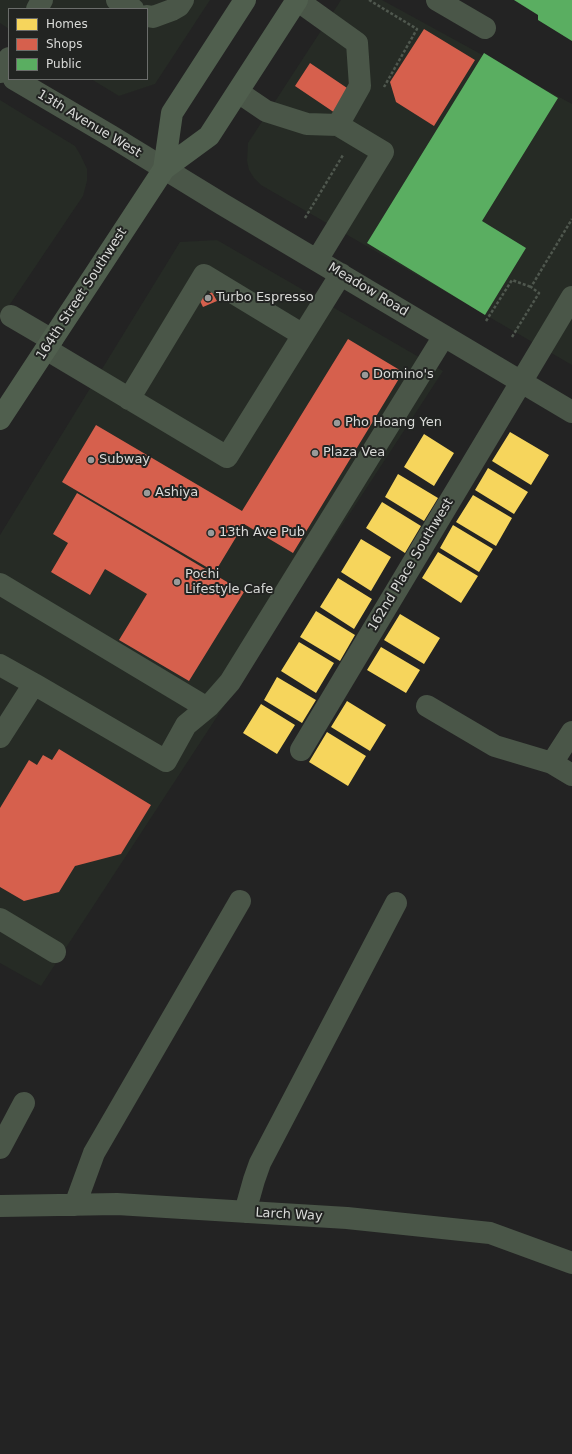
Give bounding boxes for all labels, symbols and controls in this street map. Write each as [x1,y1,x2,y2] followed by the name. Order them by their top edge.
[8,8,148,80] legend
[46,17,88,31] text: Homes
[46,37,82,51] text: Shops
[46,57,82,71] text: Public
[34,87,144,161] street label: 13th Avenue West
[33,225,131,363] street label: 164th Street Southwest
[325,260,411,320] street label: Meadow Road
[216,290,314,306] place label: Turbo Espresso
[203,293,213,303] marker: Turbo Espresso
[373,367,434,383] place label: Domino's
[360,370,370,380] marker: Domino's
[345,415,442,431] place label: Pho Hoang Yen
[332,418,342,428] marker: Pho Hoang Yen
[323,445,385,461] place label: Plaza Vea
[310,448,320,458] marker: Plaza Vea
[99,452,150,468] place label: Subway
[86,455,96,465] marker: Subway
[155,485,198,501] place label: Ashiya
[142,488,152,498] marker: Ashiya
[365,496,457,634] street label: 162nd Place Southwest
[219,525,305,541] place label: 13th Ave Pub
[206,528,216,538] marker: 13th Ave Pub
[185,567,273,598] place label: Pochi Lifestyle Cafe
[172,577,182,587] marker: Pochi Lifestyle Cafe
[255,1205,323,1225] street label: Larch Way

